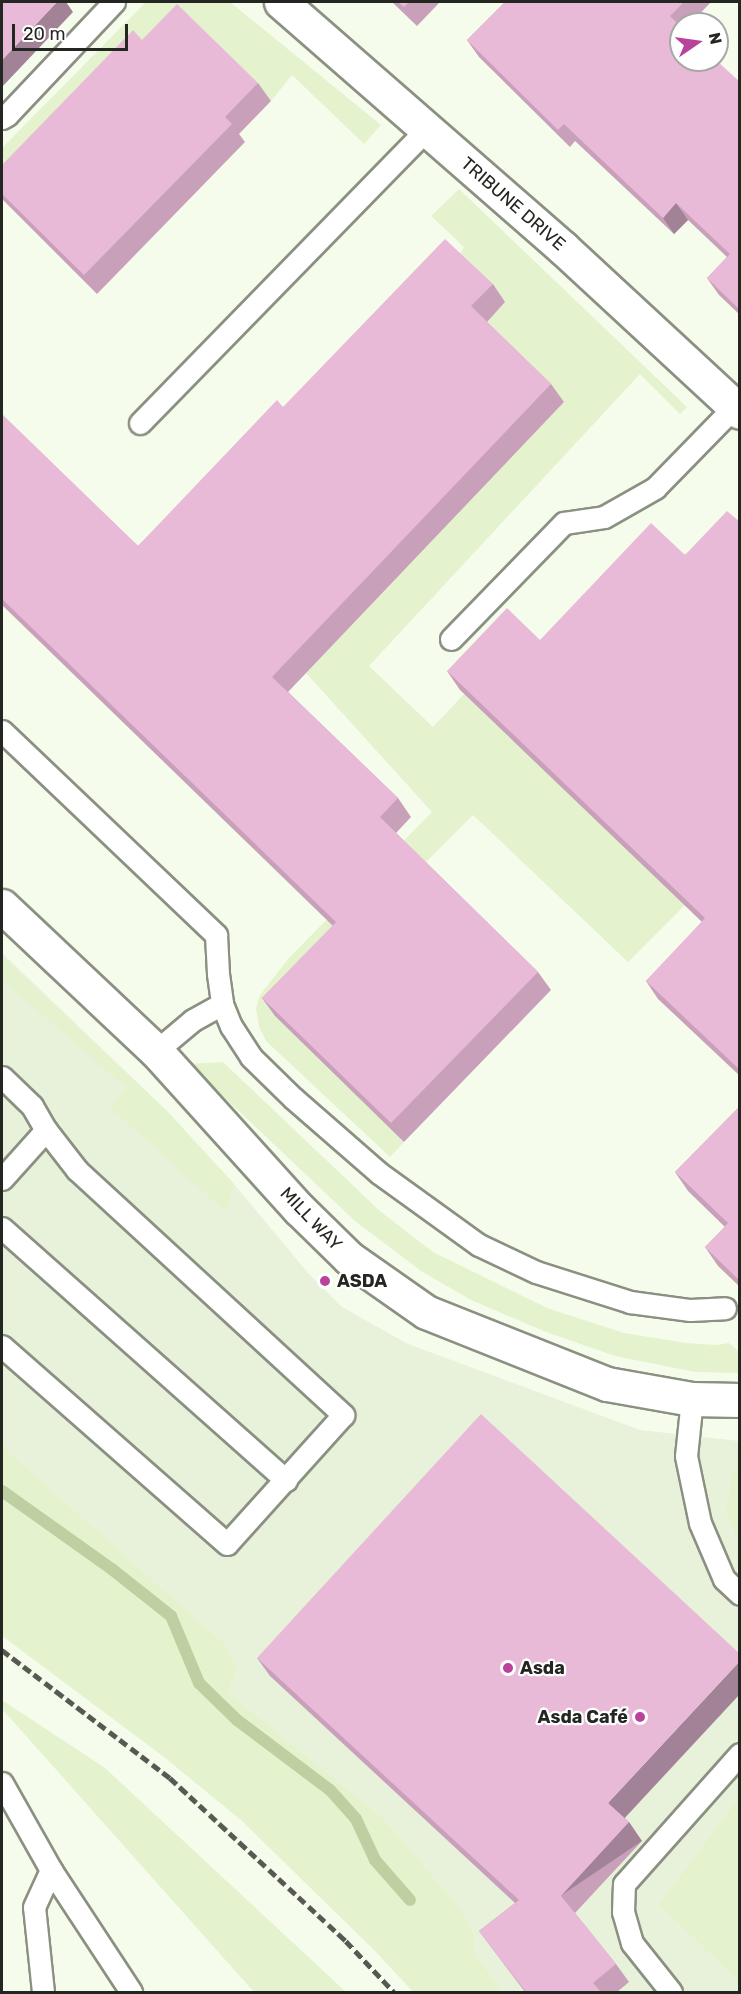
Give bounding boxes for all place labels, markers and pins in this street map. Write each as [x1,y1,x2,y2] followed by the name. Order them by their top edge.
[337,1270,387,1292] place label: ASDA
[318,1274,332,1288] marker: ASDA
[520,1657,565,1679] place label: Asda
[501,1661,515,1675] marker: Asda
[538,1706,628,1728] place label: Asda Café
[633,1710,647,1724] marker: Asda Café

